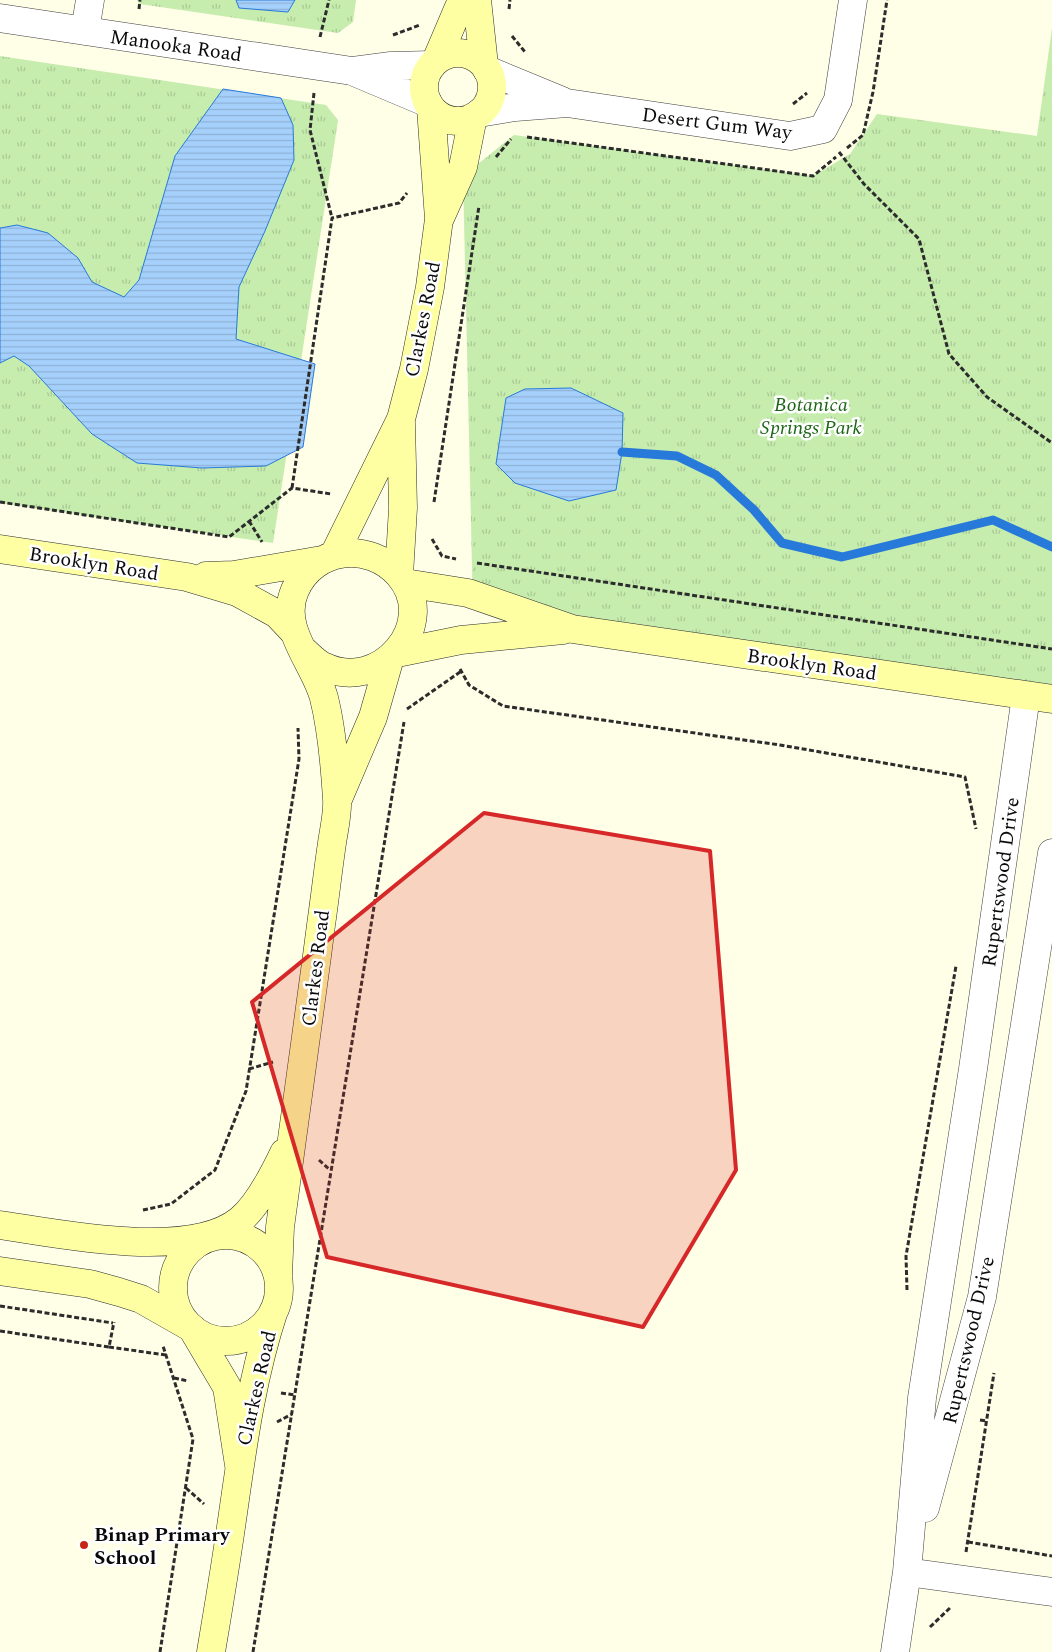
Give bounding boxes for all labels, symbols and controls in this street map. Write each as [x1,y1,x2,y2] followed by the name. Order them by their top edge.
[108,22,244,70] street label: Manooka Road
[640,100,795,148] street label: Desert Gum Way
[397,259,449,380] street label: Clarkes Road
[760,390,862,443] park label: Botanica Springs Park
[27,539,161,589] street label: Brooklyn Road
[745,641,879,689] street label: Brooklyn Road
[974,795,1028,969] street label: Rupertswood Drive
[294,908,338,1028] street label: Clarkes Road
[935,1253,1003,1427] street label: Rupertswood Drive
[229,1328,285,1449] street label: Clarkes Road
[94,1520,231,1573] place label: Binap Primary School
[78,1539,90,1551] marker: Binap Primary School

